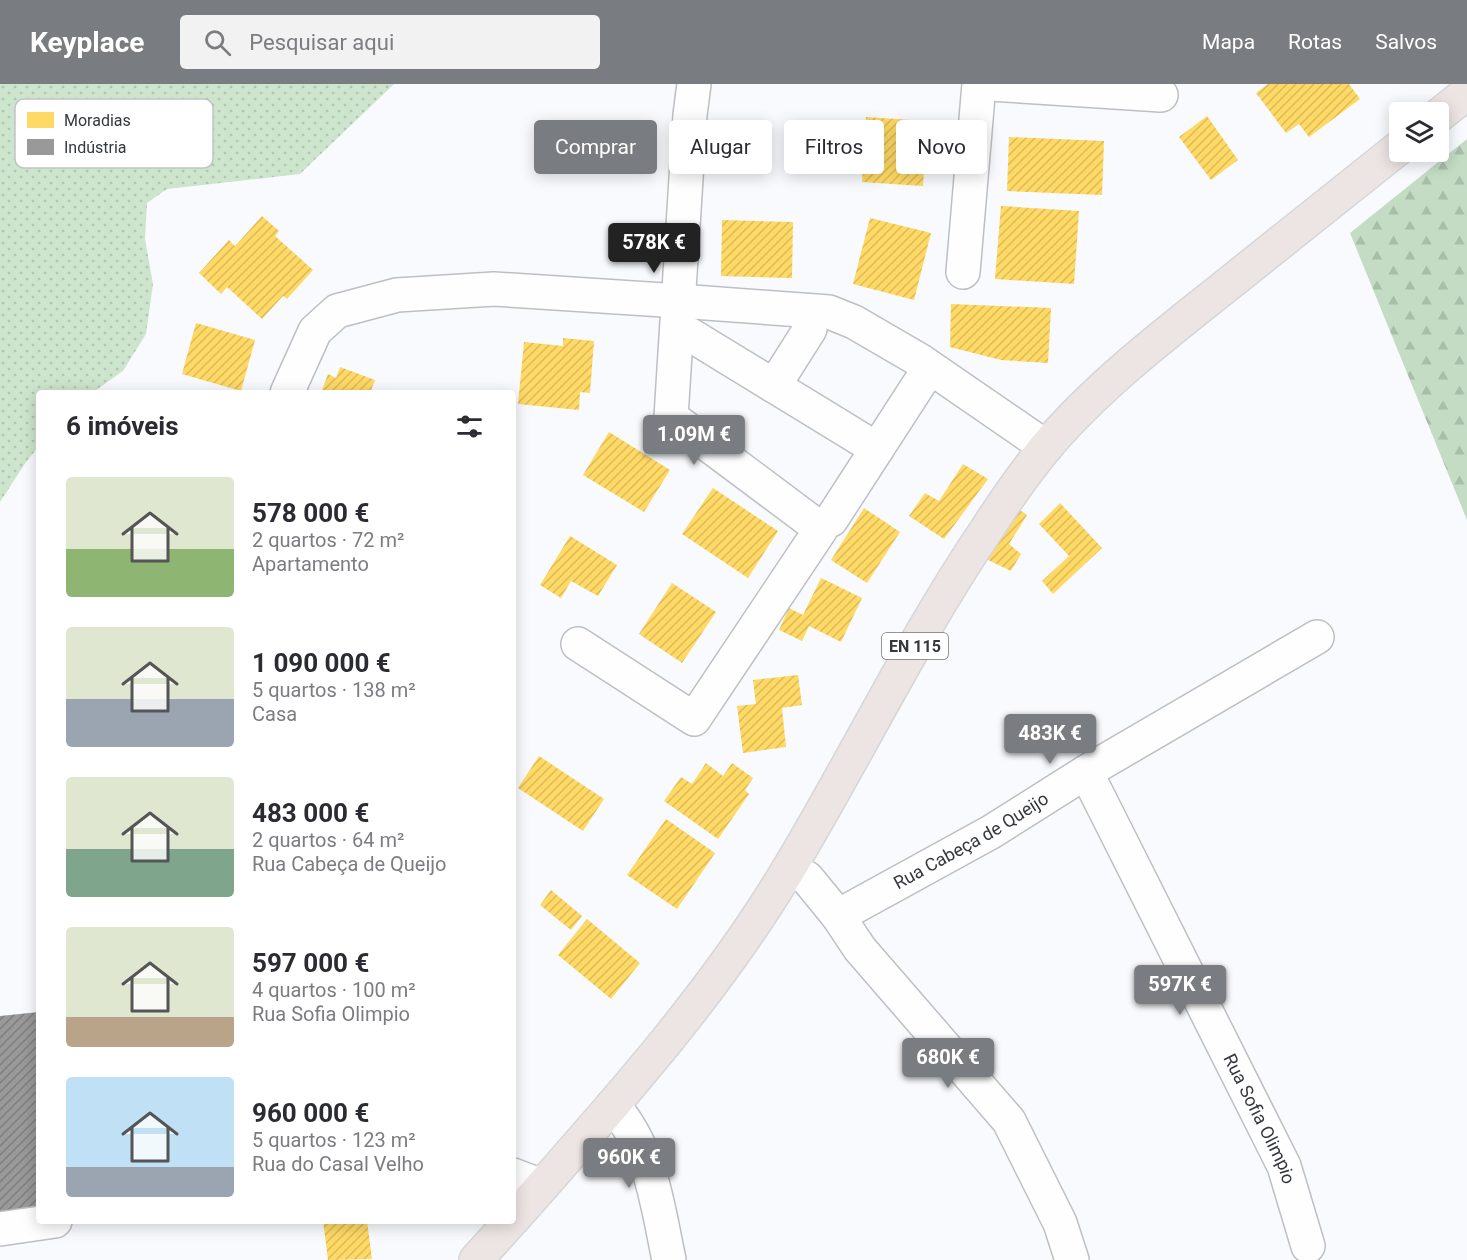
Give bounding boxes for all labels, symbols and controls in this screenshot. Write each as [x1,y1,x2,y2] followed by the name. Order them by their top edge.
[180,15,600,69] search box
[30,26,144,59] text: Keyplace
[201,26,234,59] icon: search
[249,30,394,55] text: Pesquisar aqui
[1202,30,1255,54] text: Mapa
[1288,30,1342,54] text: Rotas
[1375,30,1437,54] text: Salvos
[15,99,213,168] legend
[1389,102,1449,162] map controls
[1389,102,1449,162] button: layers
[64,111,131,130] text: Moradias
[534,120,657,174] chip: Comprar
[669,120,772,174] chip: Alugar
[784,120,884,174] chip: Filtros
[896,120,987,174] chip: Novo
[64,138,127,157] text: Indústria
[605,223,703,274] pin: 578K €
[622,230,686,254] text: 578K €
[453,410,486,443] icon: filters
[66,411,179,441] text: 6 imóveis
[639,415,749,466] pin: 1.09M €
[657,422,731,446] text: 1.09M €
[252,498,369,528] text: 578 000 €
[114,501,186,573] icon: home
[252,528,404,552] text: 2 quartos · 72 m²
[252,552,369,576] text: Apartamento
[882,633,948,659] road number: EN 115
[252,648,391,678] text: 1 090 000 €
[114,651,186,723] icon: home
[252,678,416,702] text: 5 quartos · 138 m²
[252,702,297,726] text: Casa
[1001,714,1099,765] pin: 483K €
[1018,721,1082,745] text: 483K €
[890,788,1052,893] street label: Rua Cabeça de Queijo
[252,798,369,828] text: 483 000 €
[114,801,186,873] icon: home
[252,828,404,852] text: 2 quartos · 64 m²
[252,852,447,876] text: Rua Cabeça de Queijo
[252,948,369,978] text: 597 000 €
[114,951,186,1023] icon: home
[1131,965,1229,1016] pin: 597K €
[1148,972,1212,996] text: 597K €
[252,978,416,1002] text: 4 quartos · 100 m²
[252,1002,410,1026] text: Rua Sofia Olimpio
[899,1038,997,1089] pin: 680K €
[916,1045,980,1069] text: 680K €
[1219,1050,1300,1186] street label: Rua Sofia Olimpio
[252,1098,369,1128] text: 960 000 €
[114,1101,186,1173] icon: home
[252,1128,416,1152] text: 5 quartos · 123 m²
[580,1138,678,1189] pin: 960K €
[597,1145,661,1169] text: 960K €
[252,1152,424,1176] text: Rua do Casal Velho

